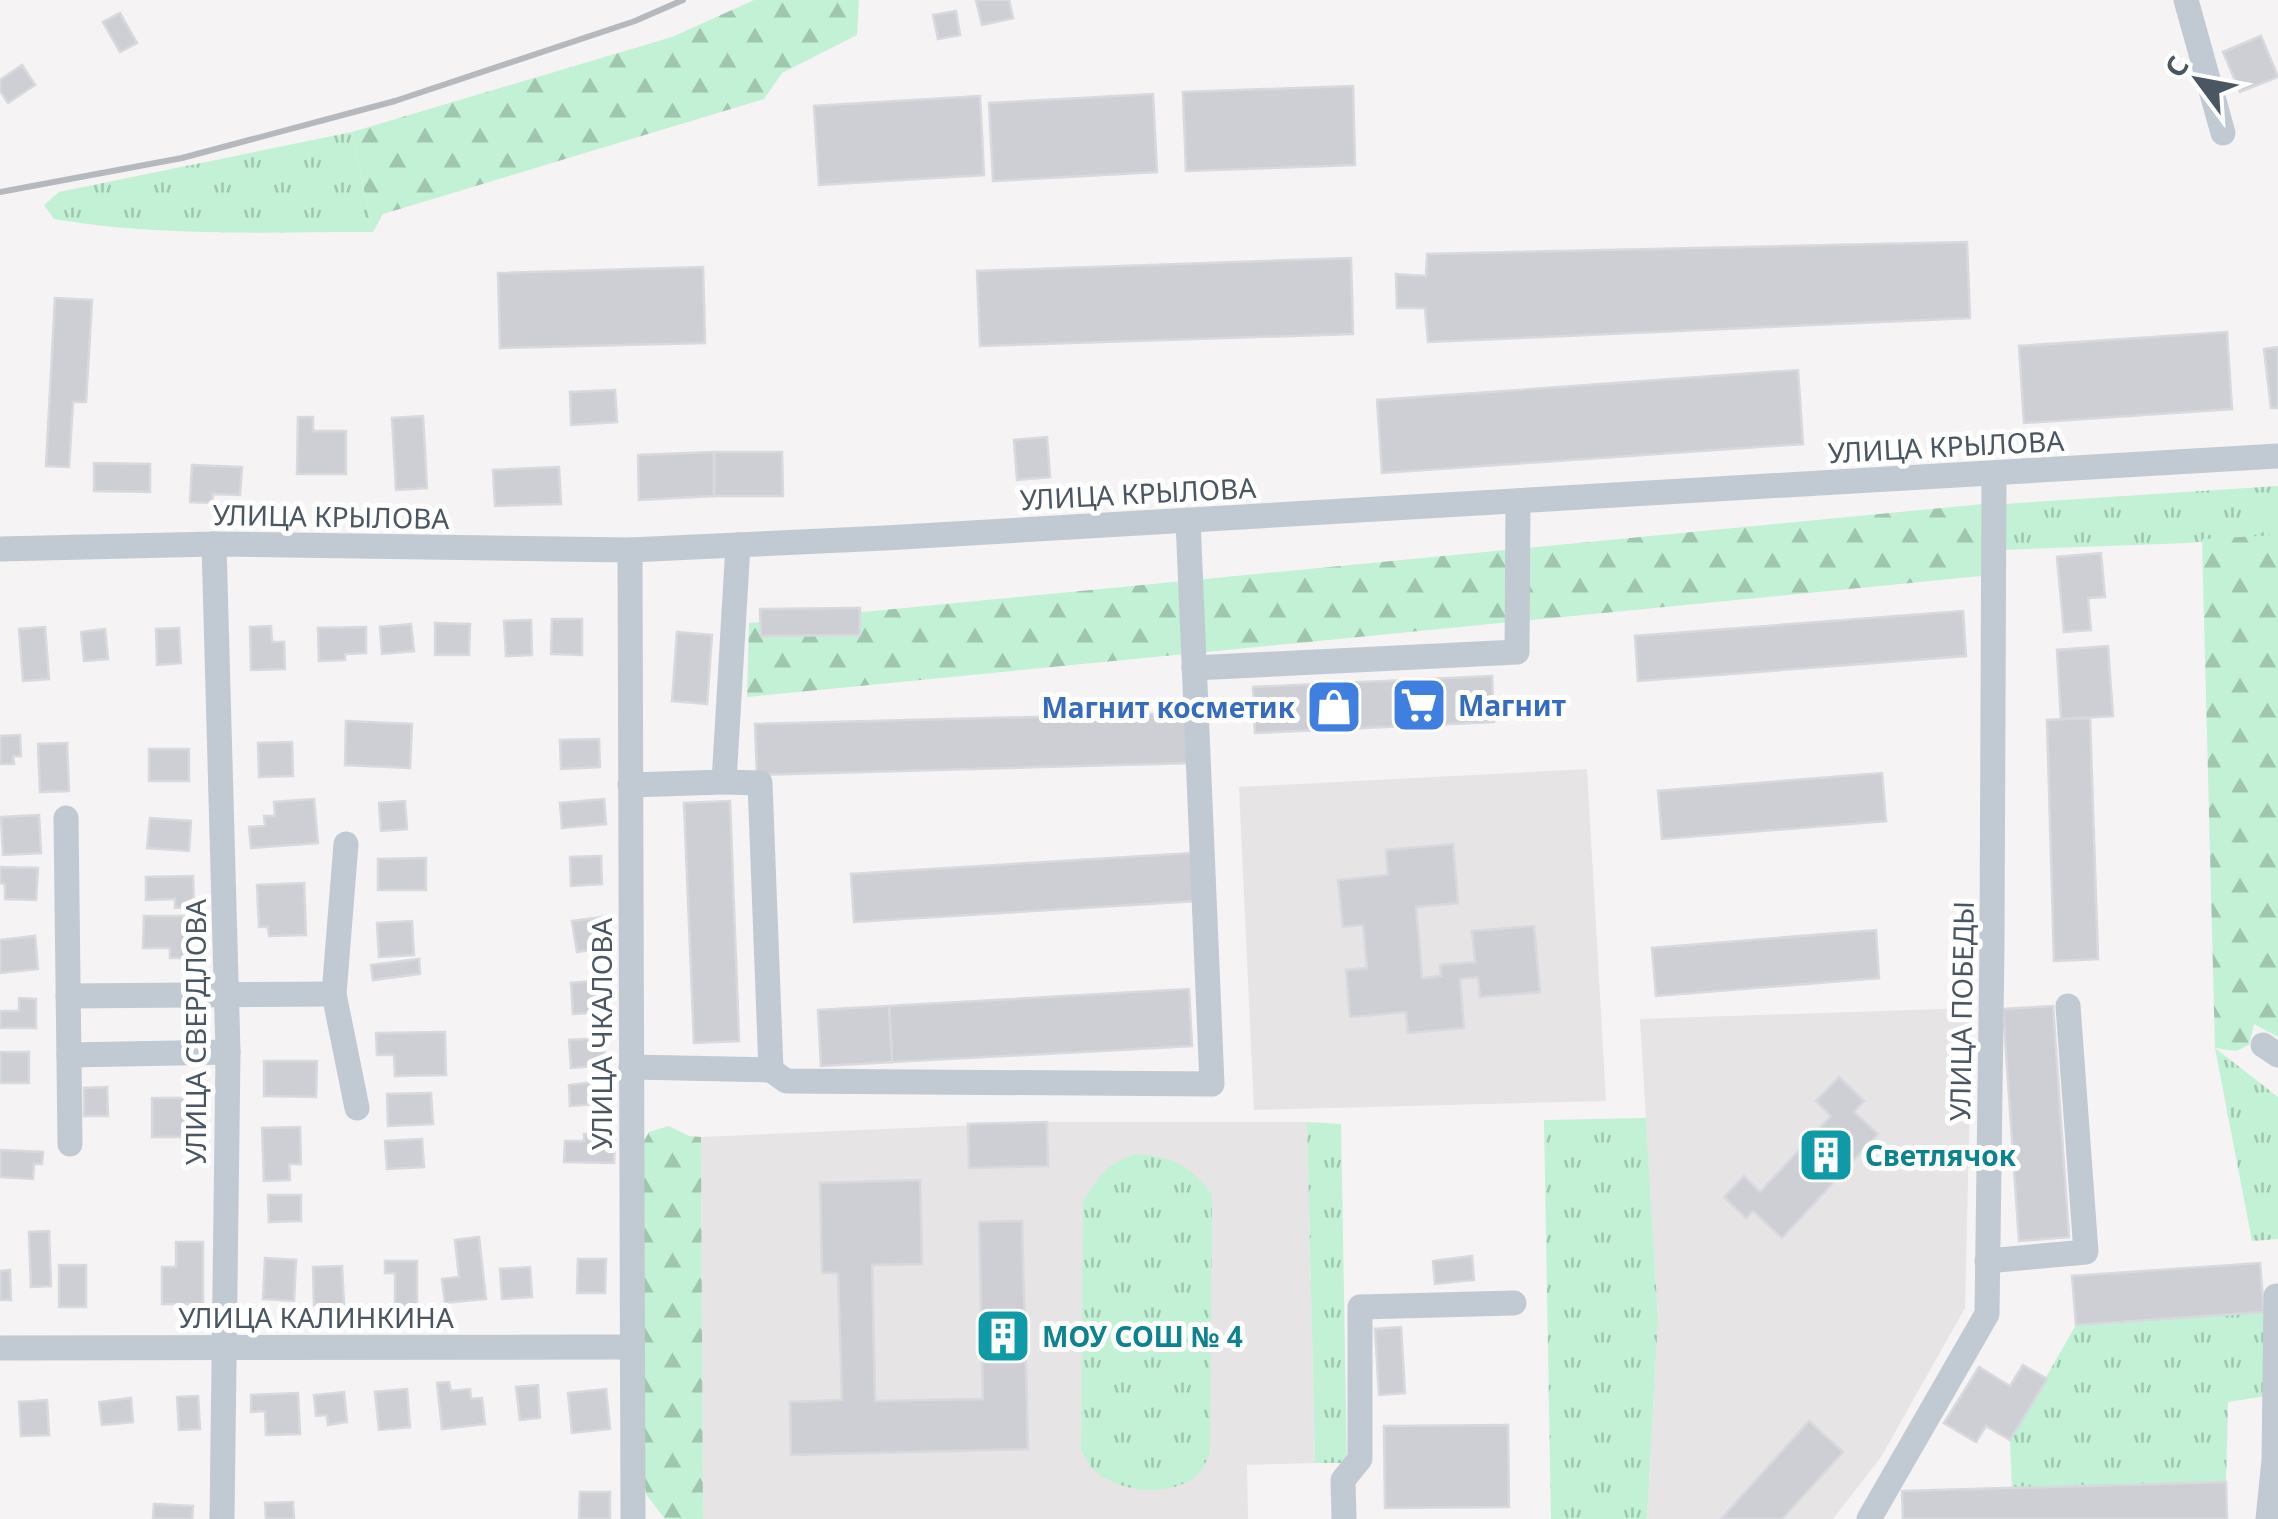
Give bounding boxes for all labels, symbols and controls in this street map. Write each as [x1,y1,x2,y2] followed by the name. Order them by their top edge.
[2148,30,2248,130] north arrow
[2155,48,2197,84] text: С
[1827,421,2065,471] street label: УЛИЦА КРЫЛОВА
[1019,468,1257,518] street label: УЛИЦА КРЫЛОВА
[212,495,450,537] street label: УЛИЦА КРЫЛОВА
[1389,675,1449,735] supermarket icon: Магнит
[1304,677,1364,737] shop icon: Магнит косметик
[1458,686,1566,724] place label: Магнит
[1041,688,1296,726] place label: Магнит косметик
[176,899,214,1165] street label: УЛИЦА СВЕРДЛОВА
[1940,901,1982,1121] street label: УЛИЦА ПОБЕДЫ
[582,918,620,1150] street label: УЛИЦА ЧКАЛОВА
[1796,1125,1856,1185] building icon: Светлячок
[1865,1136,2017,1174] place label: Светлячок
[178,1298,454,1336] street label: УЛИЦА КАЛИНКИНА
[973,1306,1033,1366] building icon: МОУ СОШ № 4
[1042,1317,1243,1355] place label: МОУ СОШ № 4

